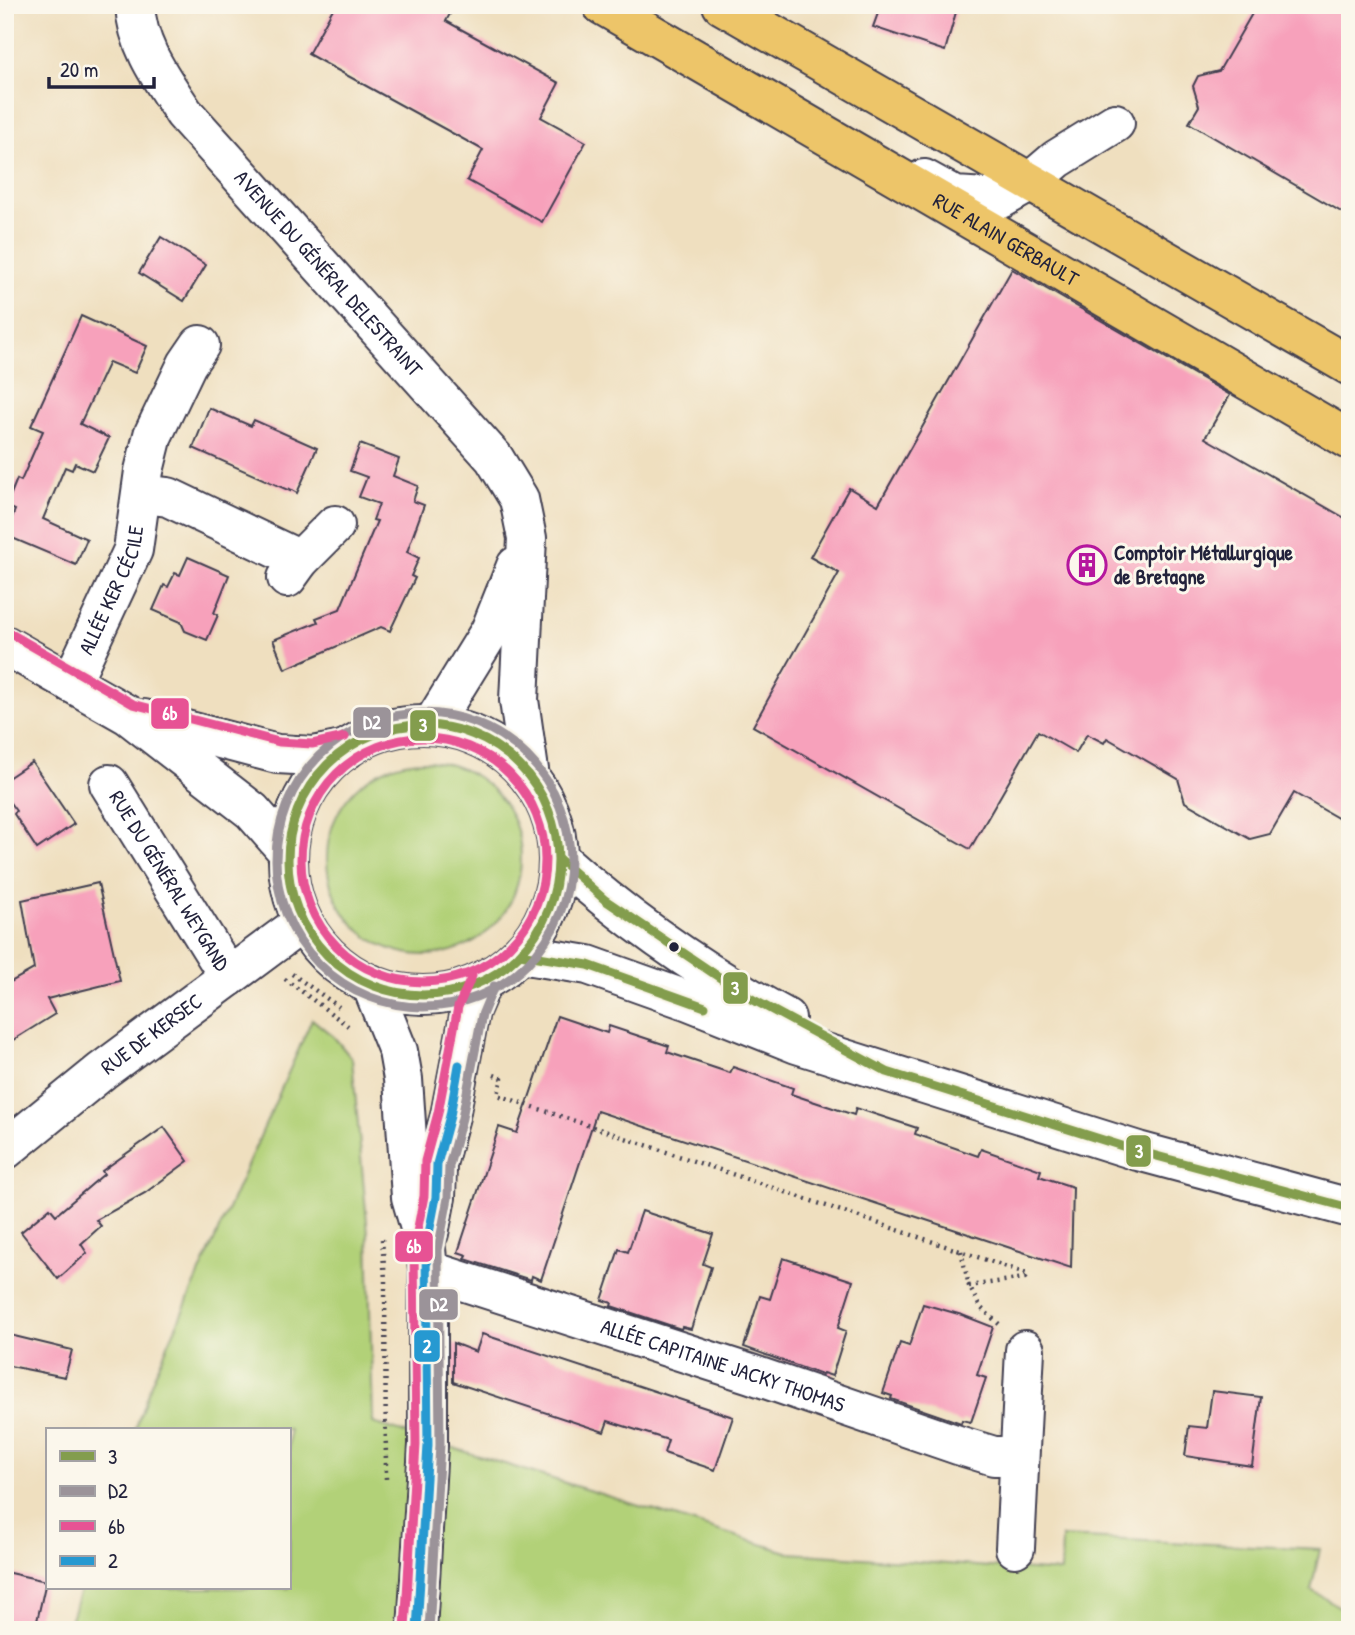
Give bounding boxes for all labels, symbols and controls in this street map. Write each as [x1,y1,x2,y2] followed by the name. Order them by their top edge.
[49,46,154,90] scale bar
[60,55,98,84] text: 20 m
[228,164,430,384] street label: AVENUE DU GÉNÉRAL DELESTRAINT
[928,186,1085,294] street label: RUE ALAIN GERBAULT
[71,524,150,659] street label: ALLÉE KER CÉCILE
[1114,538,1294,592] place label: Comptoir Métallurgique de Bretagne
[1066,544,1108,586] building icon: Comptoir Métallurgique de Bretagne
[150,697,190,730] line badge: 6b
[162,700,178,726] text: 6b
[352,706,392,739] line badge: D2
[363,709,381,735] text: D2
[409,709,437,742] line badge: 3
[419,712,428,738] text: 3
[103,785,237,976] street label: RUE DU GÉNÉRAL WEYGAND
[667,940,681,954] unlabelled marker
[722,971,749,1005] line badge: 3
[731,975,740,1001] text: 3
[95,986,208,1081] street label: RUE DE KERSEC
[1125,1134,1152,1168] line badge: 3
[1135,1138,1144,1164] text: 3
[394,1230,434,1263] line badge: 6b
[406,1233,422,1259] text: 6b
[418,1288,459,1321] line badge: D2
[430,1291,448,1317] text: D2
[597,1312,849,1419] street label: ALLÉE CAPITAINE JACKY THOMAS
[413,1329,441,1363] line badge: 2
[423,1333,432,1359] text: 2
[46,1428,290,1590] legend
[108,1442,117,1471] text: 3
[108,1476,128,1505] text: D2
[108,1512,125,1541] text: 6b
[108,1546,118,1575] text: 2

